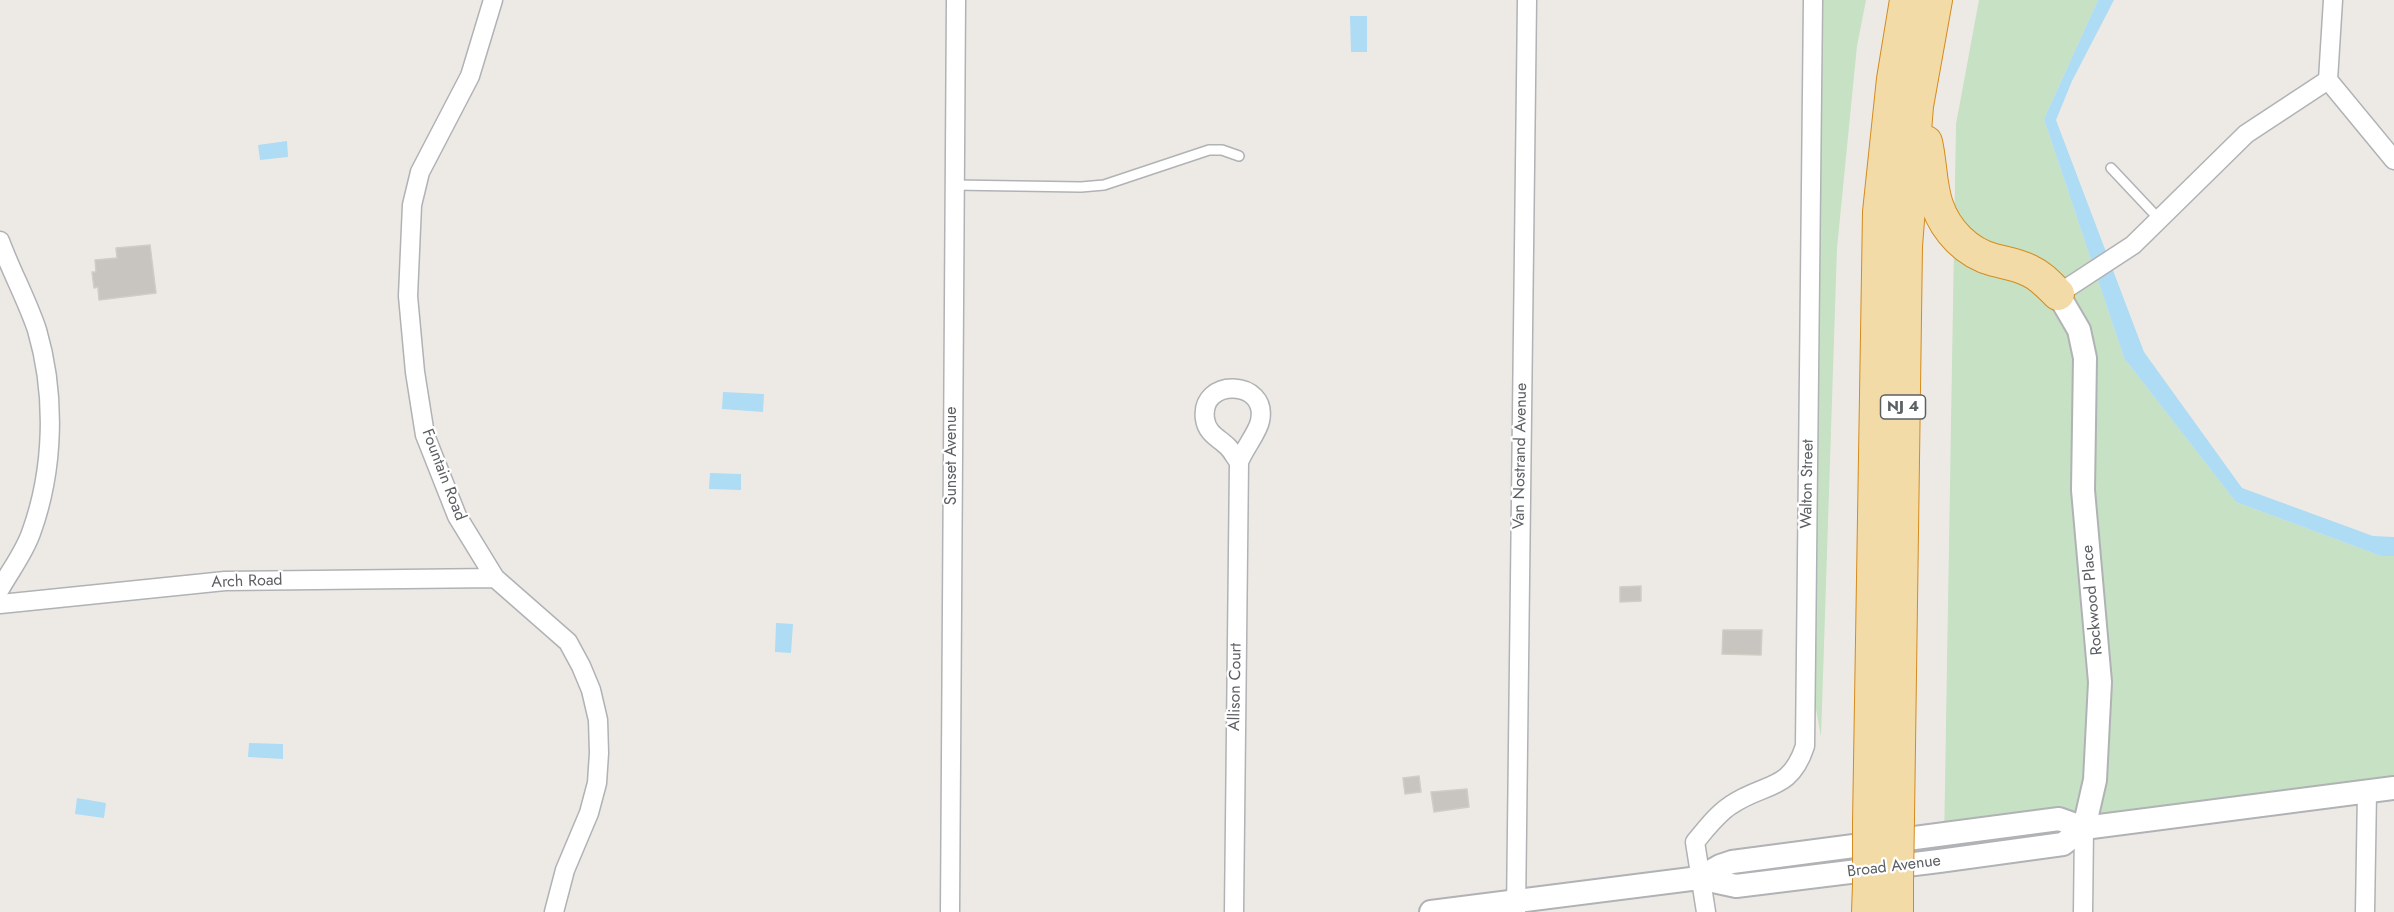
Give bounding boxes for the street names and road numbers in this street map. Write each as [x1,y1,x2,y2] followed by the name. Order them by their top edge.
[1510,383,1532,529] street label: Van Nostrand Avenue
[1880,395,1926,419] road number: NJ 4
[942,407,962,505] street label: Sunset Avenue
[417,427,469,523] street label: Fountain Road
[1798,439,1818,529] street label: Walton Street
[2079,544,2107,656] street label: Rockwood Place
[211,571,283,593] street label: Arch Road
[1226,643,1246,731] street label: Allison Court
[1846,852,1942,882] street label: Broad Avenue

